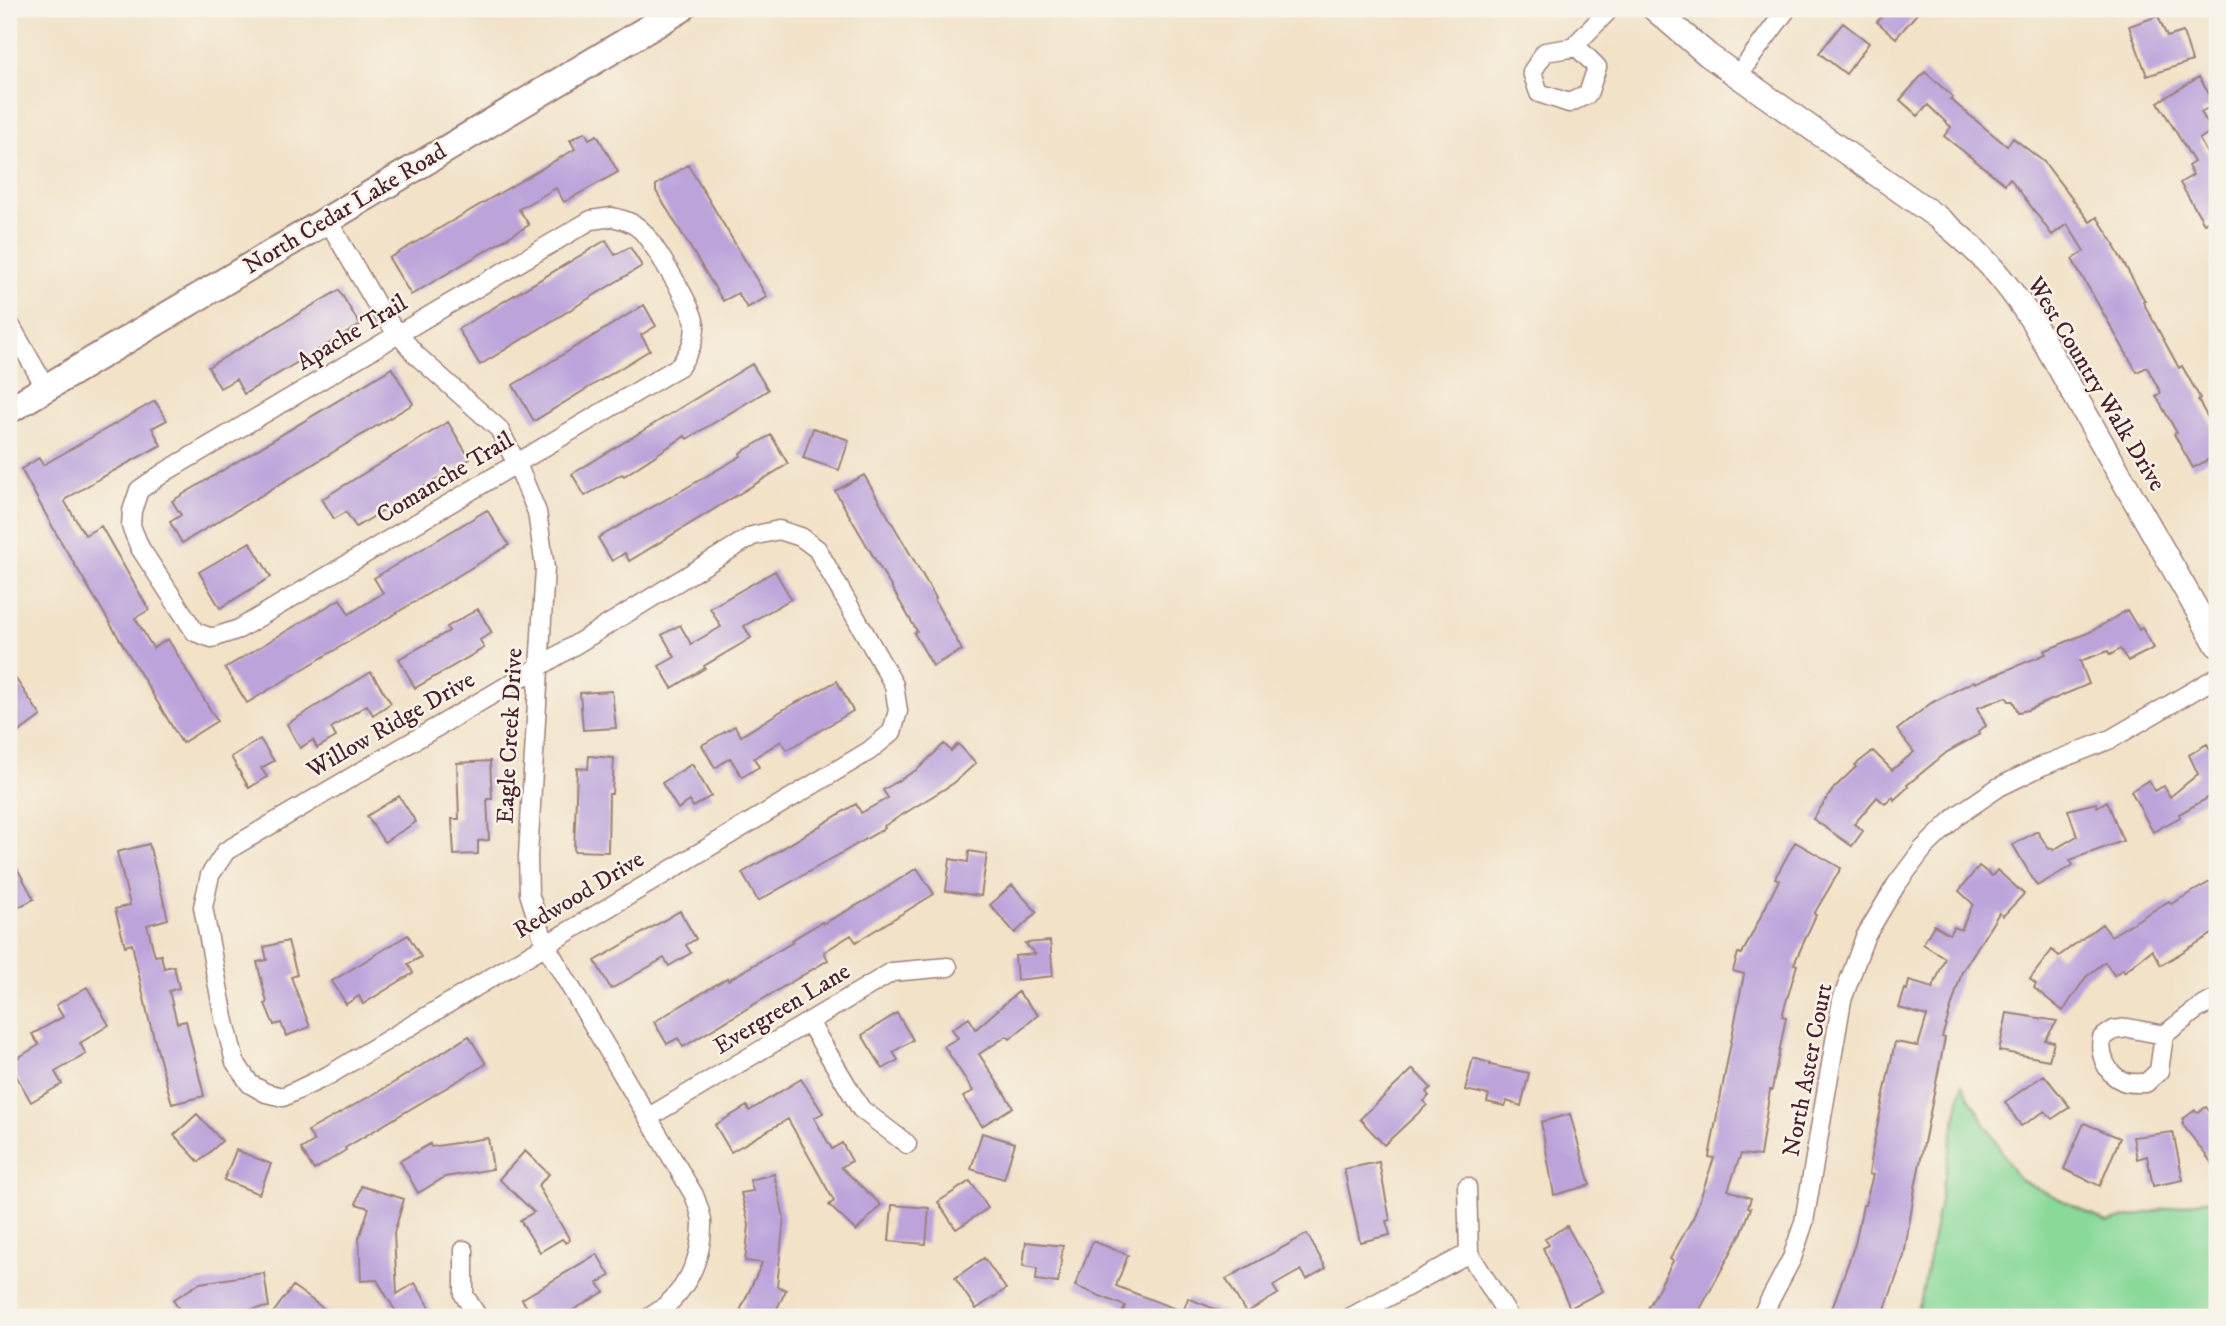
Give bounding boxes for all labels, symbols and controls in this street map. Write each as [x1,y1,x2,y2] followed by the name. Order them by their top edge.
[238,137,452,281] street label: North Cedar Lake Road
[2020,270,2172,497] street label: West Country Walk Drive
[291,288,413,378] street label: Apache Trail
[371,425,520,531] street label: Comanche Trail
[490,647,530,825] street label: Eagle Creek Drive
[301,665,480,786] street label: Willow Ridge Drive
[508,844,650,946] street label: Redwood Drive
[708,956,856,1062] street label: Evergreen Lane
[1776,980,1840,1159] street label: North Aster Court

